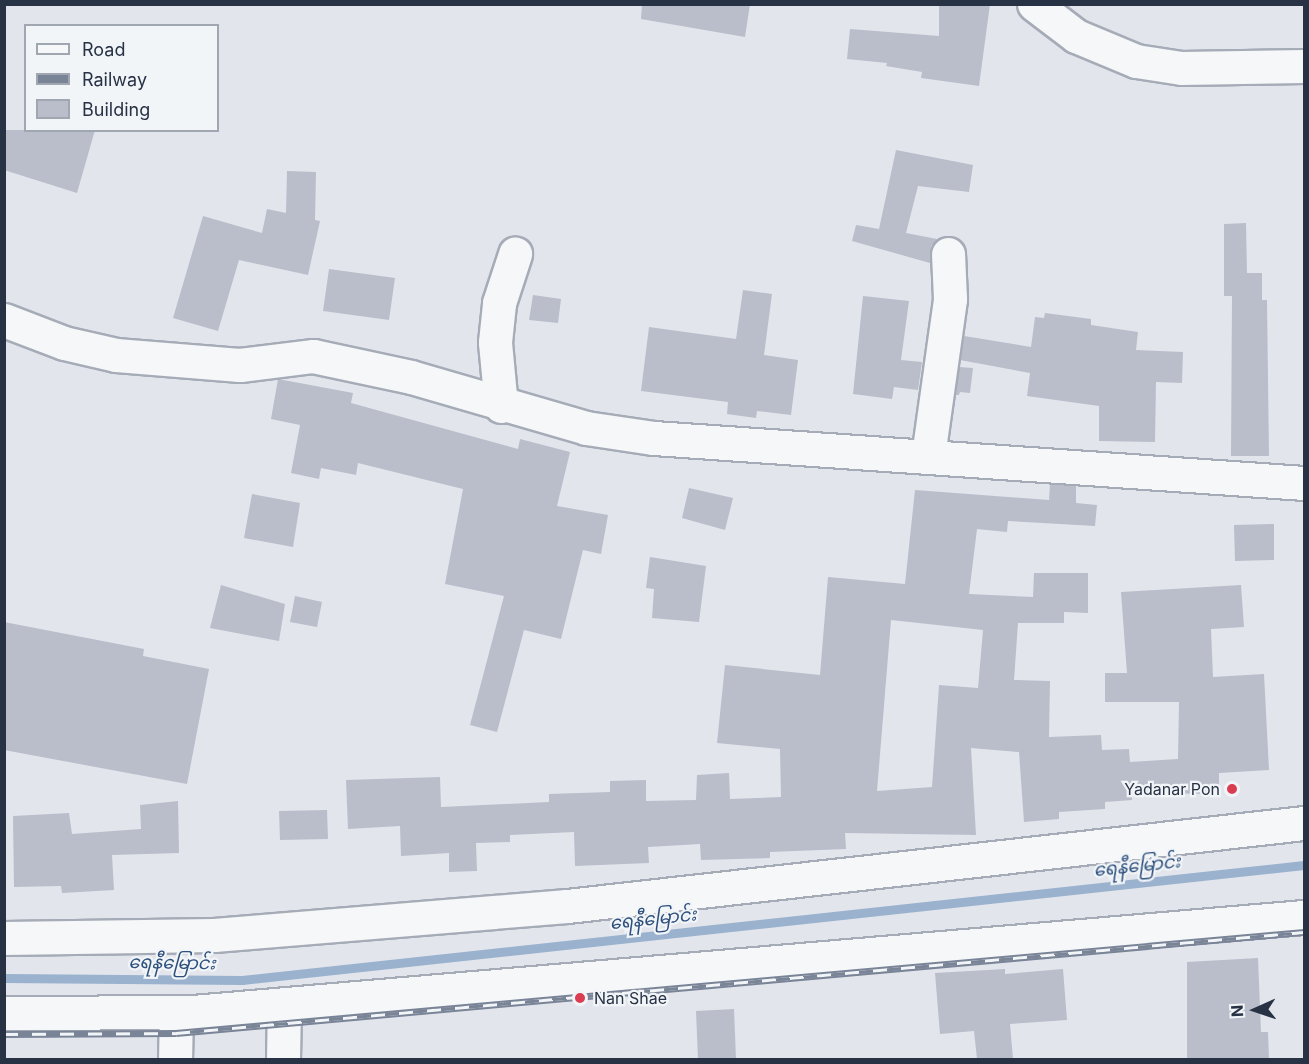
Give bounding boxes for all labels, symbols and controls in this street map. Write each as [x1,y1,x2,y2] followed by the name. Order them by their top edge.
[24,24,219,132] legend
[82,39,125,60] text: Road
[82,69,147,90] text: Railway
[82,99,150,120] text: Building
[1124,779,1220,799] place label: Yadanar Pon
[1225,782,1239,796] marker: Yadanar Pon
[1092,851,1182,881] water label: ရေနီမြောင်း
[608,904,698,934] water label: ရေနီမြောင်း
[128,951,216,975] water label: ရေနီမြောင်း
[1225,980,1285,1040] north arrow
[594,988,667,1008] place label: Nan Shae
[571,989,589,1007] marker: Nan Shae
[1227,1004,1247,1018] text: N

